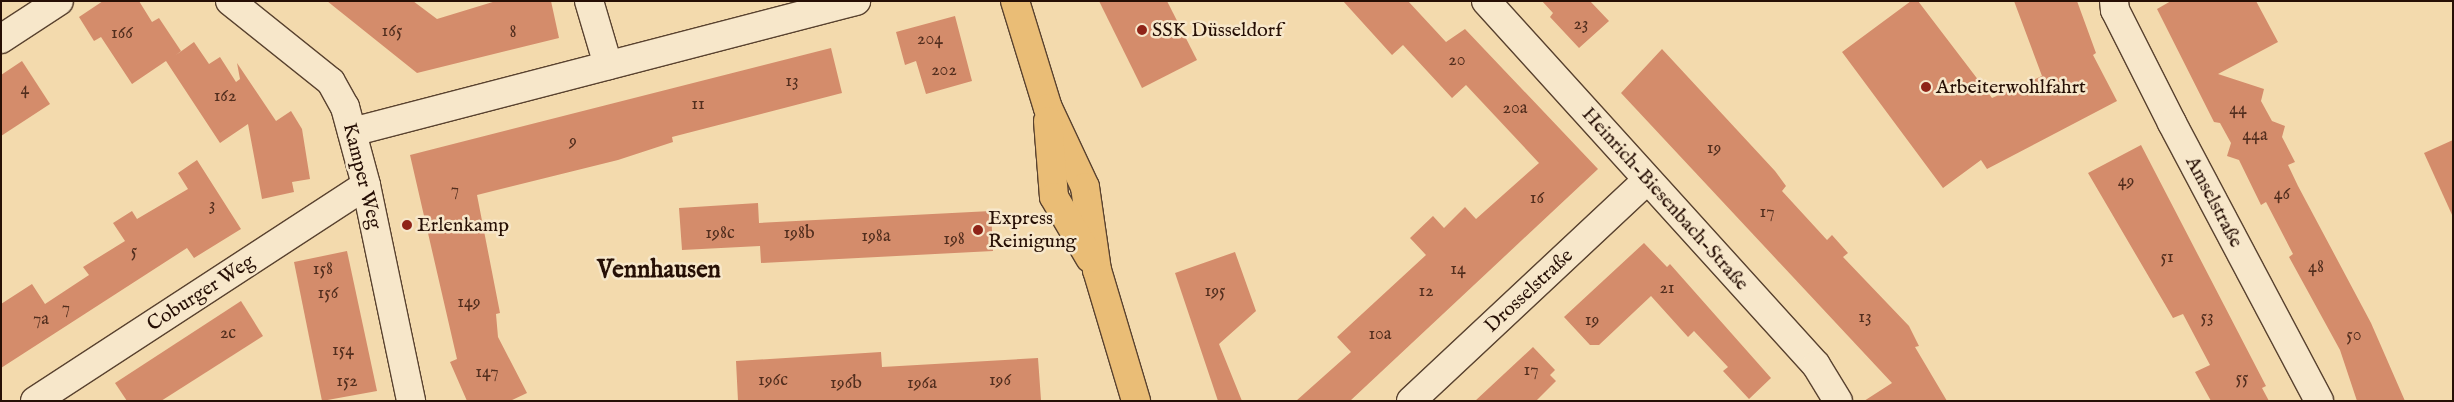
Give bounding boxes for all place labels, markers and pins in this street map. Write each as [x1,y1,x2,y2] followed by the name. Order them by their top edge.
[1152,18,1282,42] place label: SSK Düsseldorf
[1136,24,1148,36] marker: SSK Düsseldorf
[1936,75,2086,99] place label: Arbeiterwohlfahrt
[1920,81,1932,93] marker: Arbeiterwohlfahrt
[988,206,1076,253] place label: Express Reinigung
[417,213,509,237] place label: Erlenkamp
[401,219,413,231] marker: Erlenkamp
[972,224,984,236] marker: Express Reinigung

